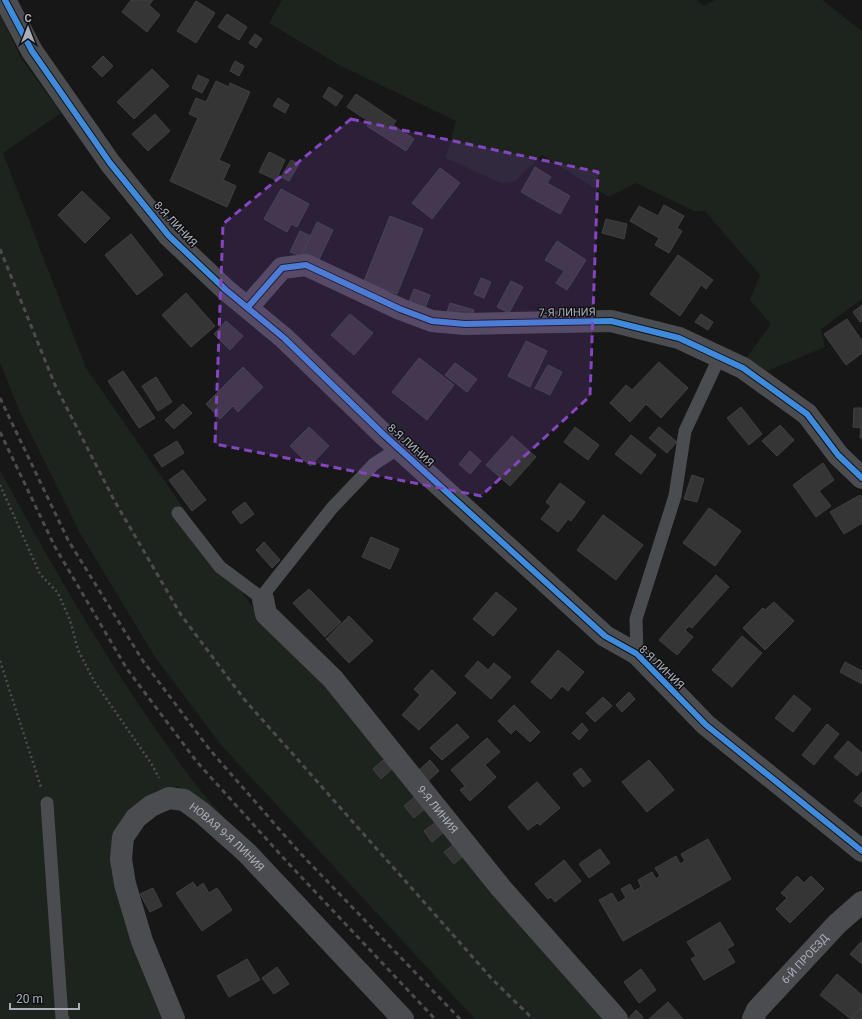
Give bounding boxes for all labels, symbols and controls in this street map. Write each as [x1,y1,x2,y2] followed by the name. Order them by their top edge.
[8,8,48,48] north arrow
[24,12,32,25] text: С
[151,199,200,250] street label: 8-Я ЛИНИЯ
[538,306,596,319] street label: 7-Я ЛИНИЯ
[385,421,436,469] street label: 8-Я ЛИНИЯ
[637,643,687,692] street label: 8-Я ЛИНИЯ
[414,783,460,836] street label: 9-Я ЛИНИЯ
[187,800,267,874] street label: НОВАЯ 9-Я ЛИНИЯ
[779,931,831,987] street label: 6-Й ПРОЕЗД
[10,985,79,1011] scale bar
[16,992,43,1006] text: 20 m

